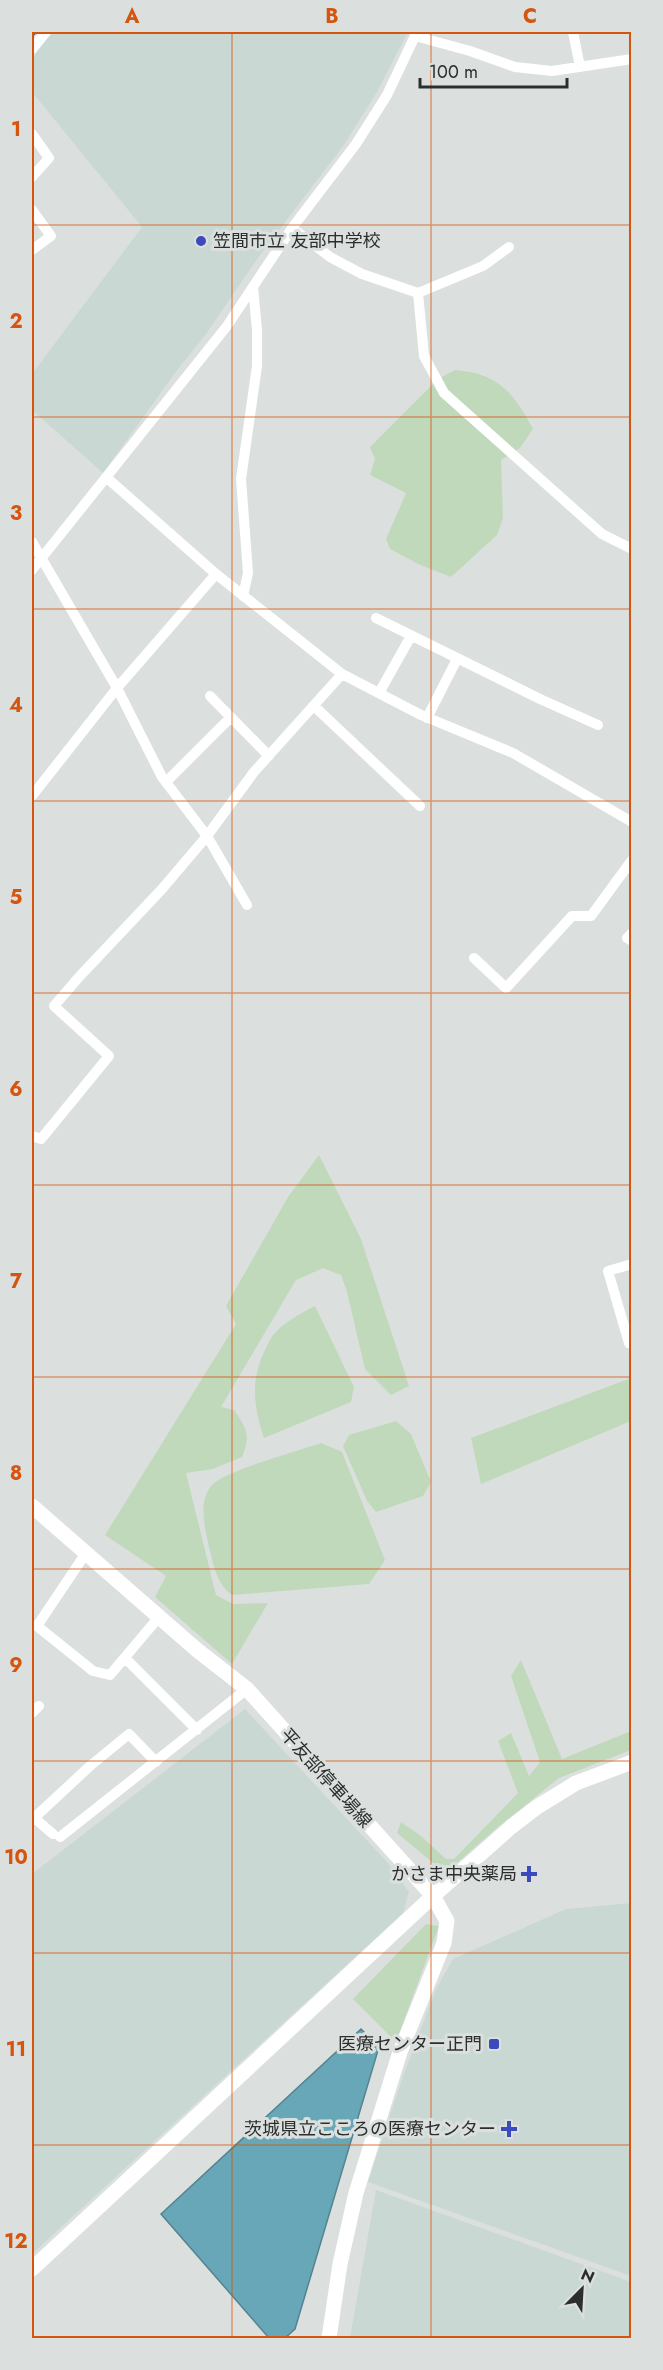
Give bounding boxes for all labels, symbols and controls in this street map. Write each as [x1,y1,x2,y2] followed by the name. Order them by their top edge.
[124,2,140,31] text: A
[325,2,339,31] text: B
[523,2,537,31] text: C
[420,51,567,89] scale bar
[429,59,478,85] text: 100 m
[11,115,21,144] text: 1
[213,228,380,254] place label: 笠間市立 友部中学校
[194,234,208,248] marker: 笠間市立 友部中学校
[9,307,23,336] text: 2
[10,499,22,528] text: 3
[9,691,23,720] text: 4
[10,883,23,912] text: 5
[9,1075,23,1104] text: 6
[10,1267,23,1296] text: 7
[10,1459,22,1488] text: 8
[9,1651,23,1680] text: 9
[274,1722,378,1834] street label: 平友部停車場線
[4,1843,28,1872] text: 10
[391,1861,517,1887] place label: かさま中央薬局
[522,1867,536,1881] marker: かさま中央薬局
[338,2031,482,2057] place label: 医療センター正門
[6,2035,26,2064] text: 11
[487,2037,501,2051] marker: 医療センター正門
[244,2116,496,2142] place label: 茨城県立こころの医療センター
[500,2120,518,2138] marker: 茨城県立こころの医療センター
[4,2227,28,2256] text: 12
[552,2259,612,2319] north arrow
[577,2263,598,2289] text: N

